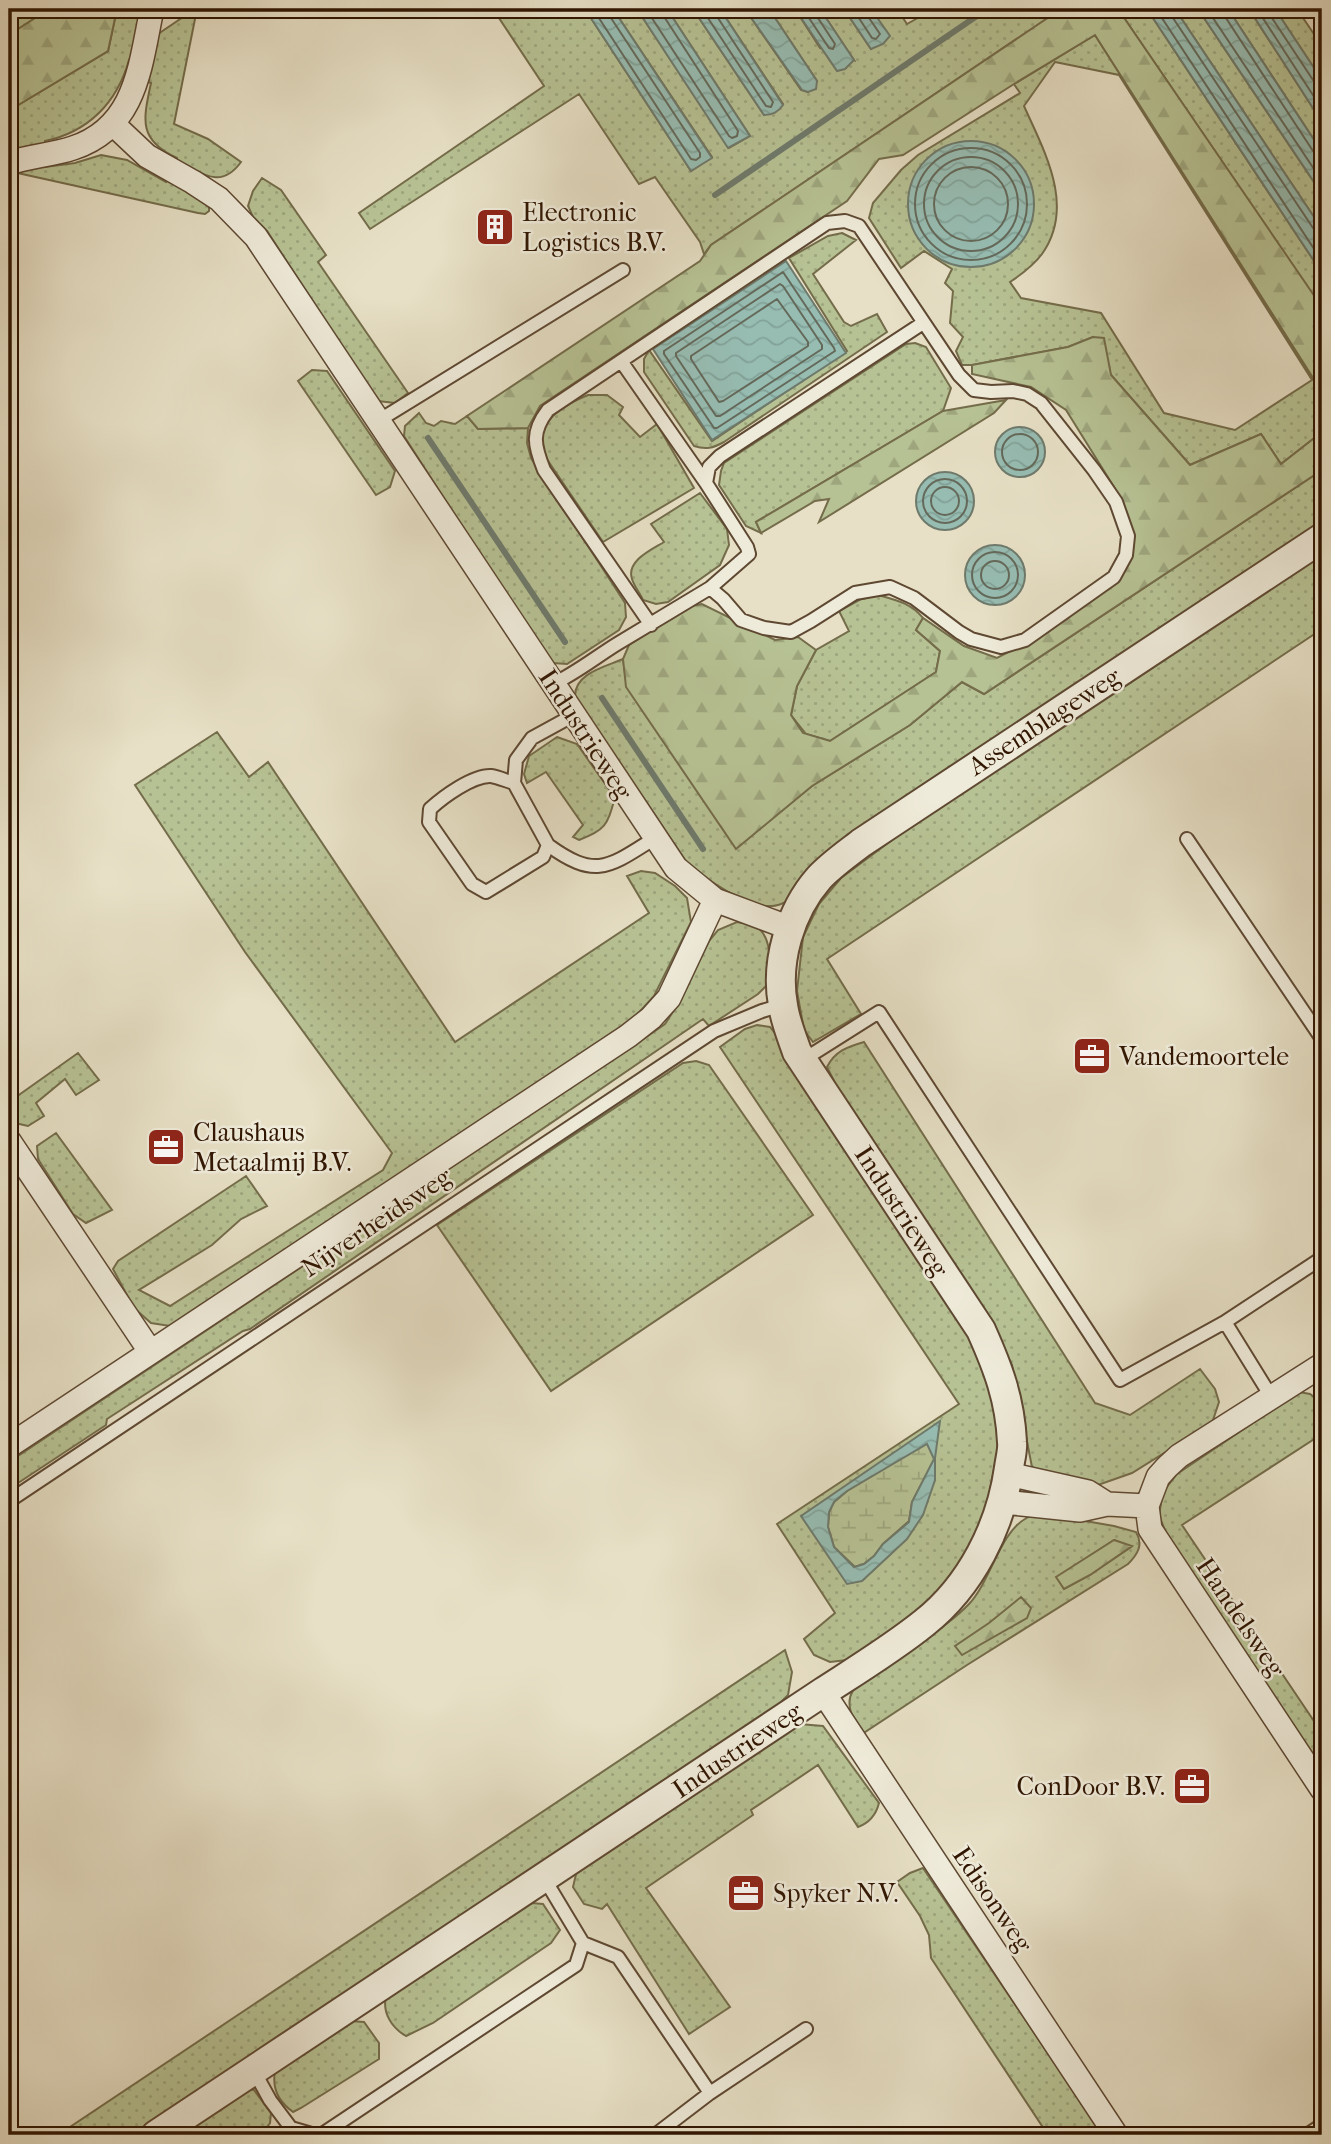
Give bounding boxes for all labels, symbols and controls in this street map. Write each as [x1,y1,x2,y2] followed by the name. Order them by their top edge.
[522,197,666,258] place label: Electronic Logistics B.V.
[474,206,516,248] building icon: Electronic Logistics B.V.
[962,660,1127,783] street label: Assemblageweg
[532,663,640,806] street label: Industrieweg
[1071,1035,1113,1077] office icon: Vandemoortele
[1118,1041,1289,1072] place label: Vandemoortele
[193,1117,352,1178] place label: Claushaus Metaalmij B.V.
[145,1126,187,1168] office icon: Claushaus Metaalmij B.V.
[848,1140,956,1283] street label: Industrieweg
[295,1160,458,1284] street label: Nijverheidsweg
[1189,1552,1292,1684] street label: Handelsweg
[667,1695,809,1805] street label: Industrieweg
[1171,1765,1213,1807] office icon: ConDoor B.V.
[1016,1771,1165,1802] place label: ConDoor B.V.
[946,1841,1040,1959] street label: Edisonweg
[725,1872,767,1914] office icon: Spyker N.V.
[773,1878,899,1909] place label: Spyker N.V.

